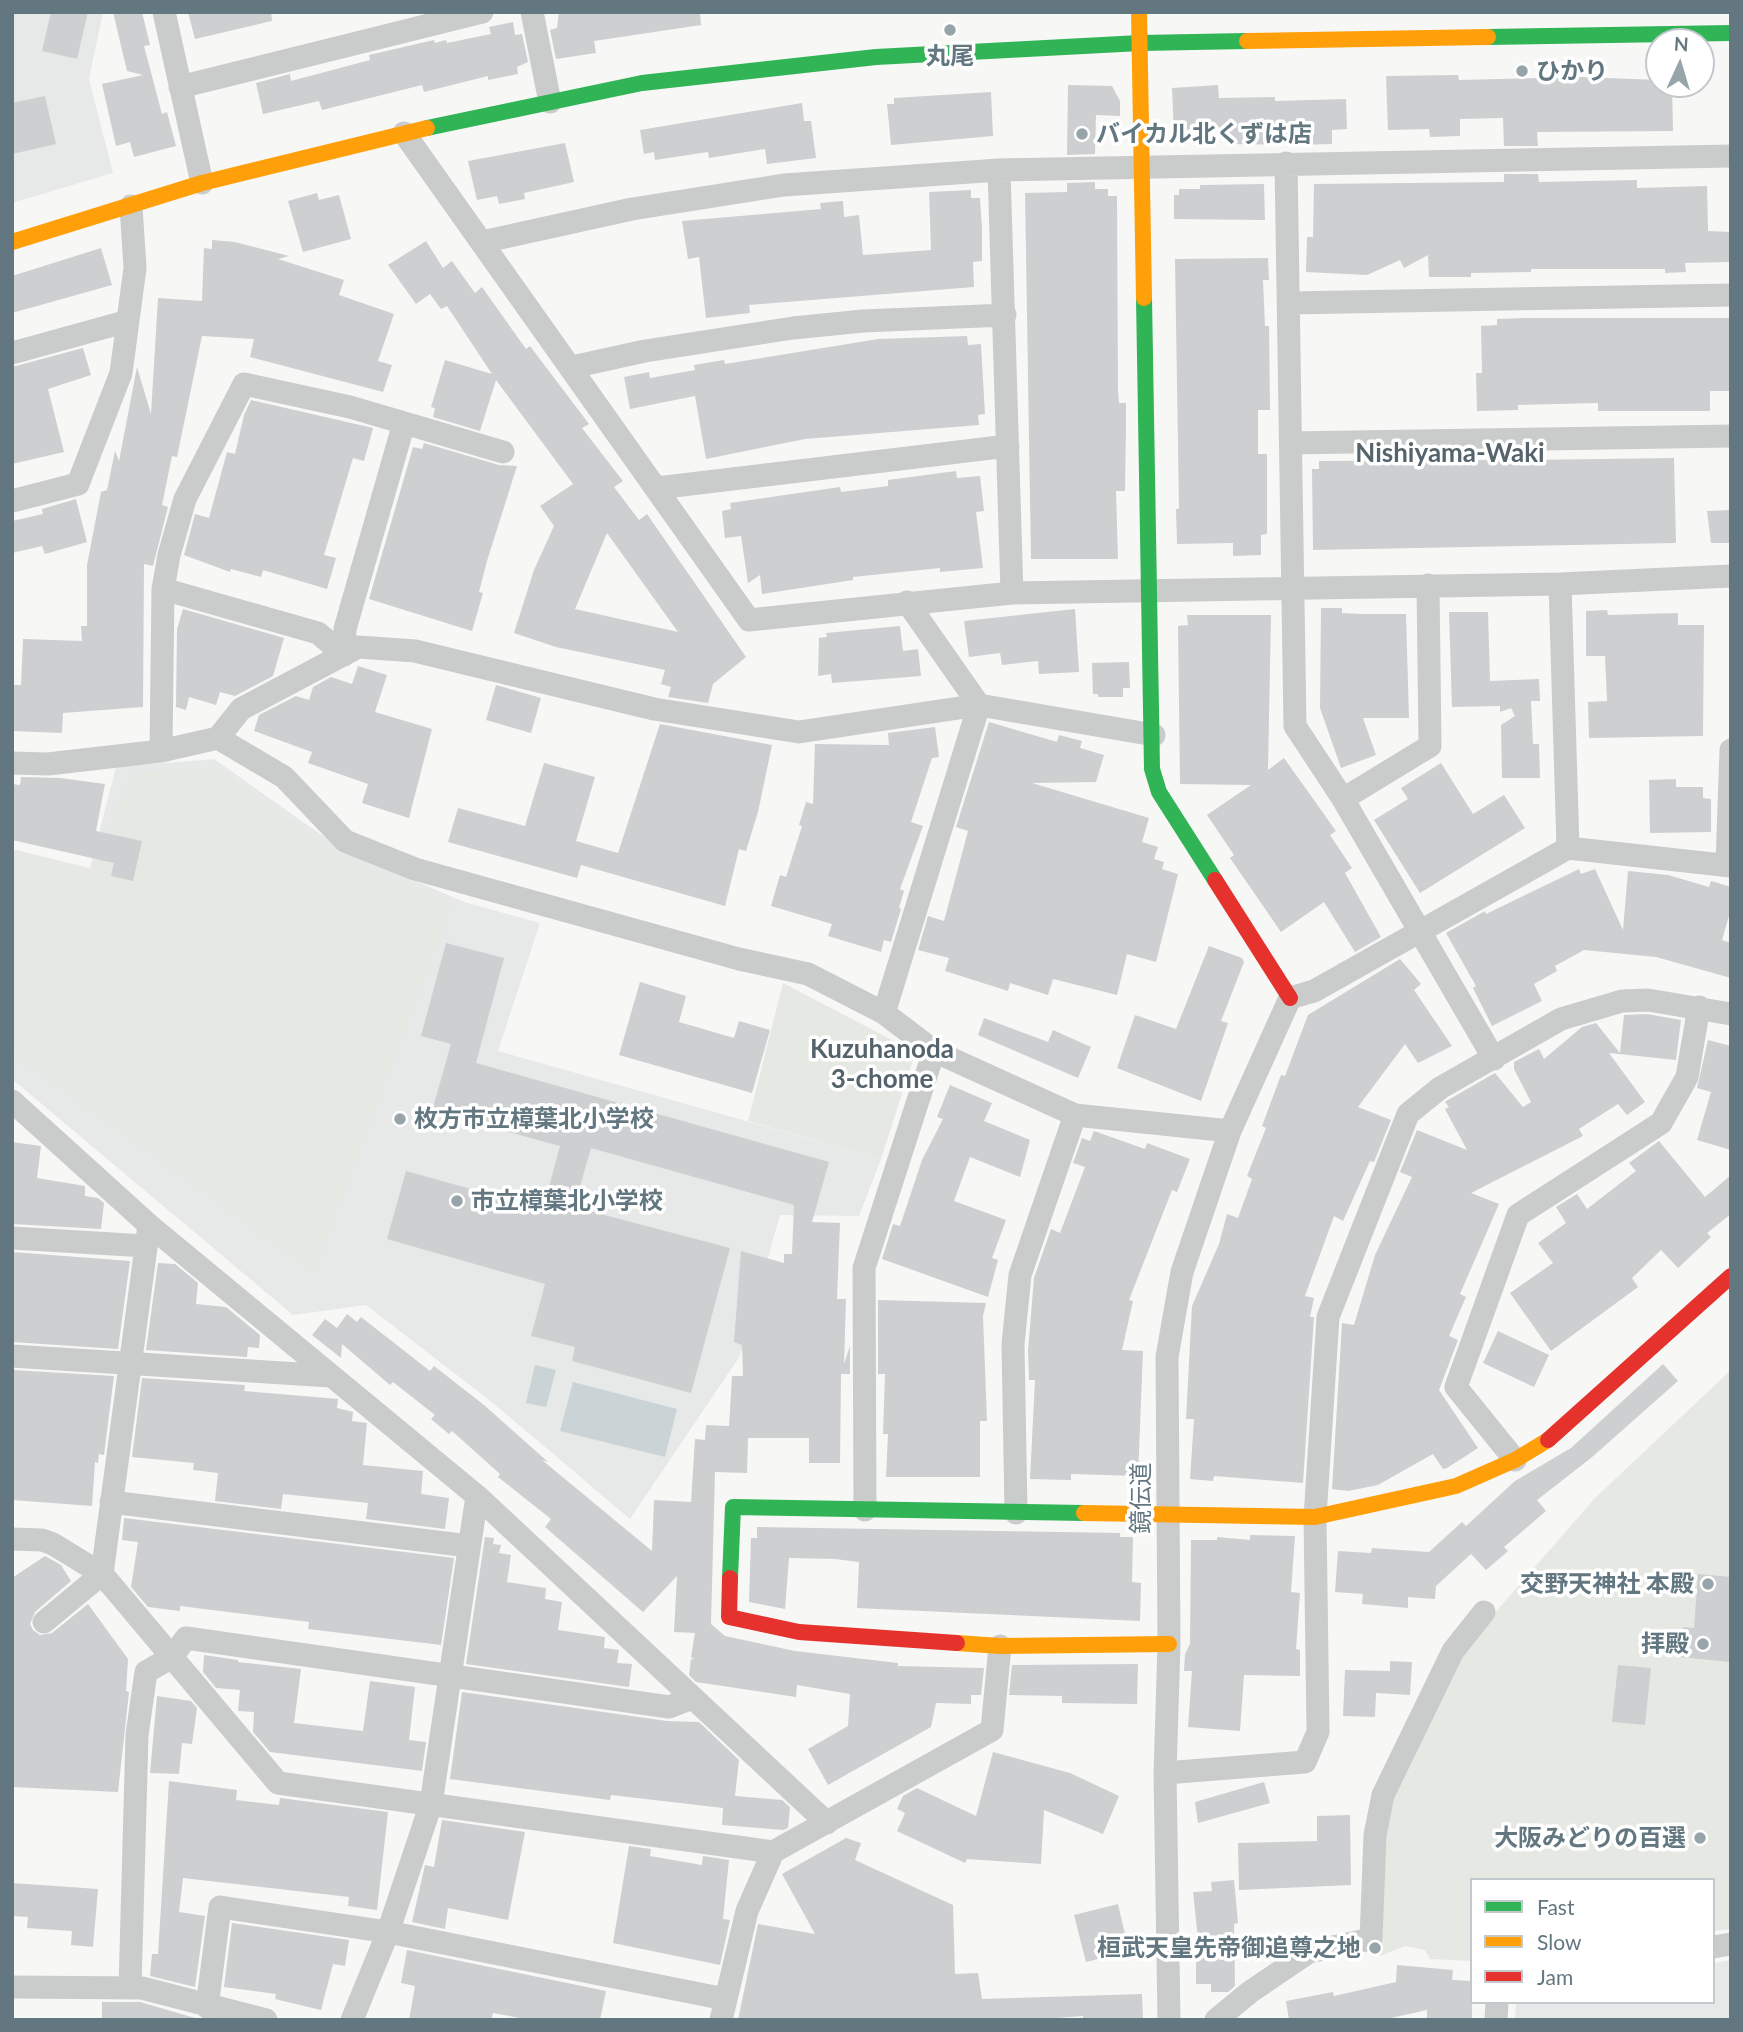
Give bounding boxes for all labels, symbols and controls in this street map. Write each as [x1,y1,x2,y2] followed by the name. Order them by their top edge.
[942,22,958,38] marker: 丸尾
[1645,28,1715,98] north arrow
[1673,32,1689,56] text: N
[926,42,974,70] place label: 丸尾
[1536,57,1608,85] place label: ひかり
[1514,63,1530,79] marker: ひかり
[1096,120,1312,148] place label: バイカル北くずは店
[1074,126,1090,142] marker: バイカル北くずは店
[1355,438,1545,470] district label: Nishiyama-Waki
[810,1034,954,1096] district label: Kuzuhanoda 3-chome
[414,1105,654,1133] place label: 枚方市立樟葉北小学校
[392,1111,408,1127] marker: 枚方市立樟葉北小学校
[471,1187,663,1215] place label: 市立樟葉北小学校
[449,1193,465,1209] marker: 市立樟葉北小学校
[1127,1462,1155,1534] street label: 鏡伝道
[1520,1570,1694,1598] place label: 交野天神社 本殿
[1700,1576,1716,1592] marker: 交野天神社 本殿
[1641,1630,1689,1658] place label: 拝殿
[1695,1636,1711,1652] marker: 拝殿
[1494,1824,1686,1852] place label: 大阪みどりの百選
[1692,1830,1708,1846] marker: 大阪みどりの百選
[1470,1878,1715,2004] legend
[1537,1894,1574,1919] text: Fast
[1537,1929,1581,1954] text: Slow
[1097,1934,1361,1962] place label: 桓武天皇先帝御追尊之地
[1367,1940,1383,1956] marker: 桓武天皇先帝御追尊之地
[1537,1964,1573,1989] text: Jam

